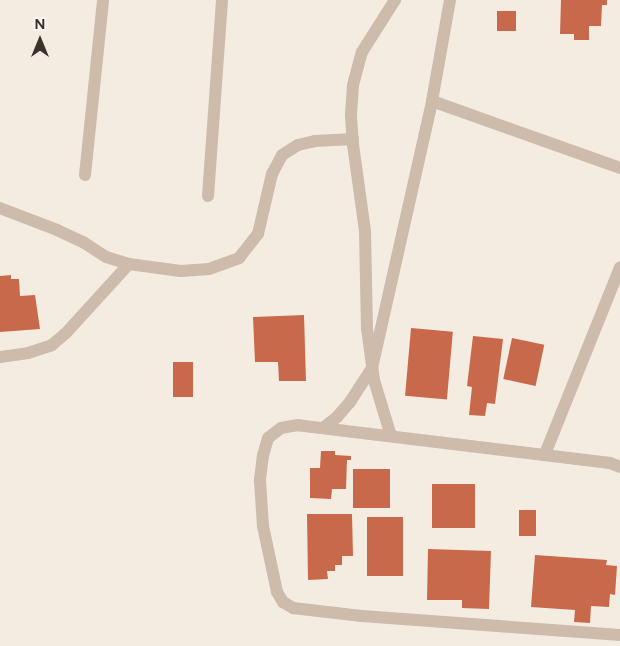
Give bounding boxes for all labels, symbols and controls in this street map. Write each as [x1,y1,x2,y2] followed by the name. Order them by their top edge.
[15,15,65,65] north arrow
[35,16,45,33] text: N

